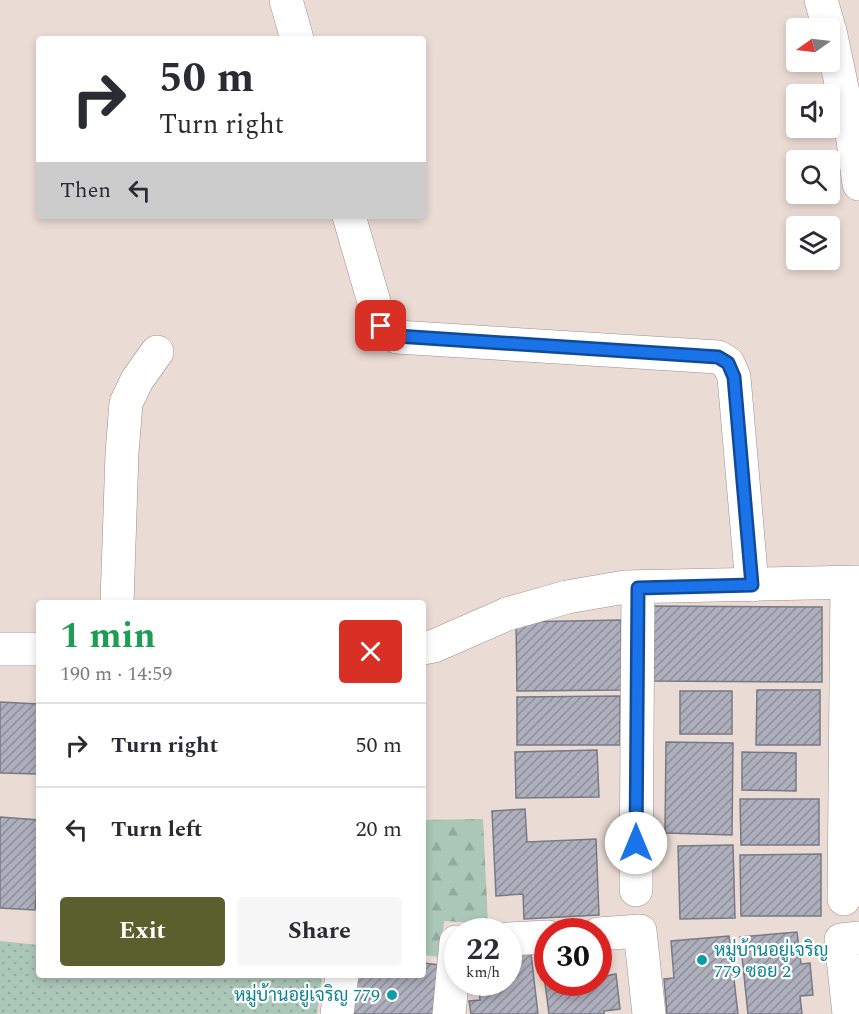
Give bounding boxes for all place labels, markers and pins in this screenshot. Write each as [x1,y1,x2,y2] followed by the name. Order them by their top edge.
[355,300,406,351] pin
[714,937,828,985] place label: หมู่บ้านอยู่เจริญ 779 ซอย 2
[695,953,709,967] marker: หมู่บ้านอยู่เจริญ 779 ซอย 2
[234,982,380,1009] place label: หมู่บ้านอยู่เจริญ 779
[385,988,399,1002] marker: หมู่บ้านอยู่เจริญ 779

